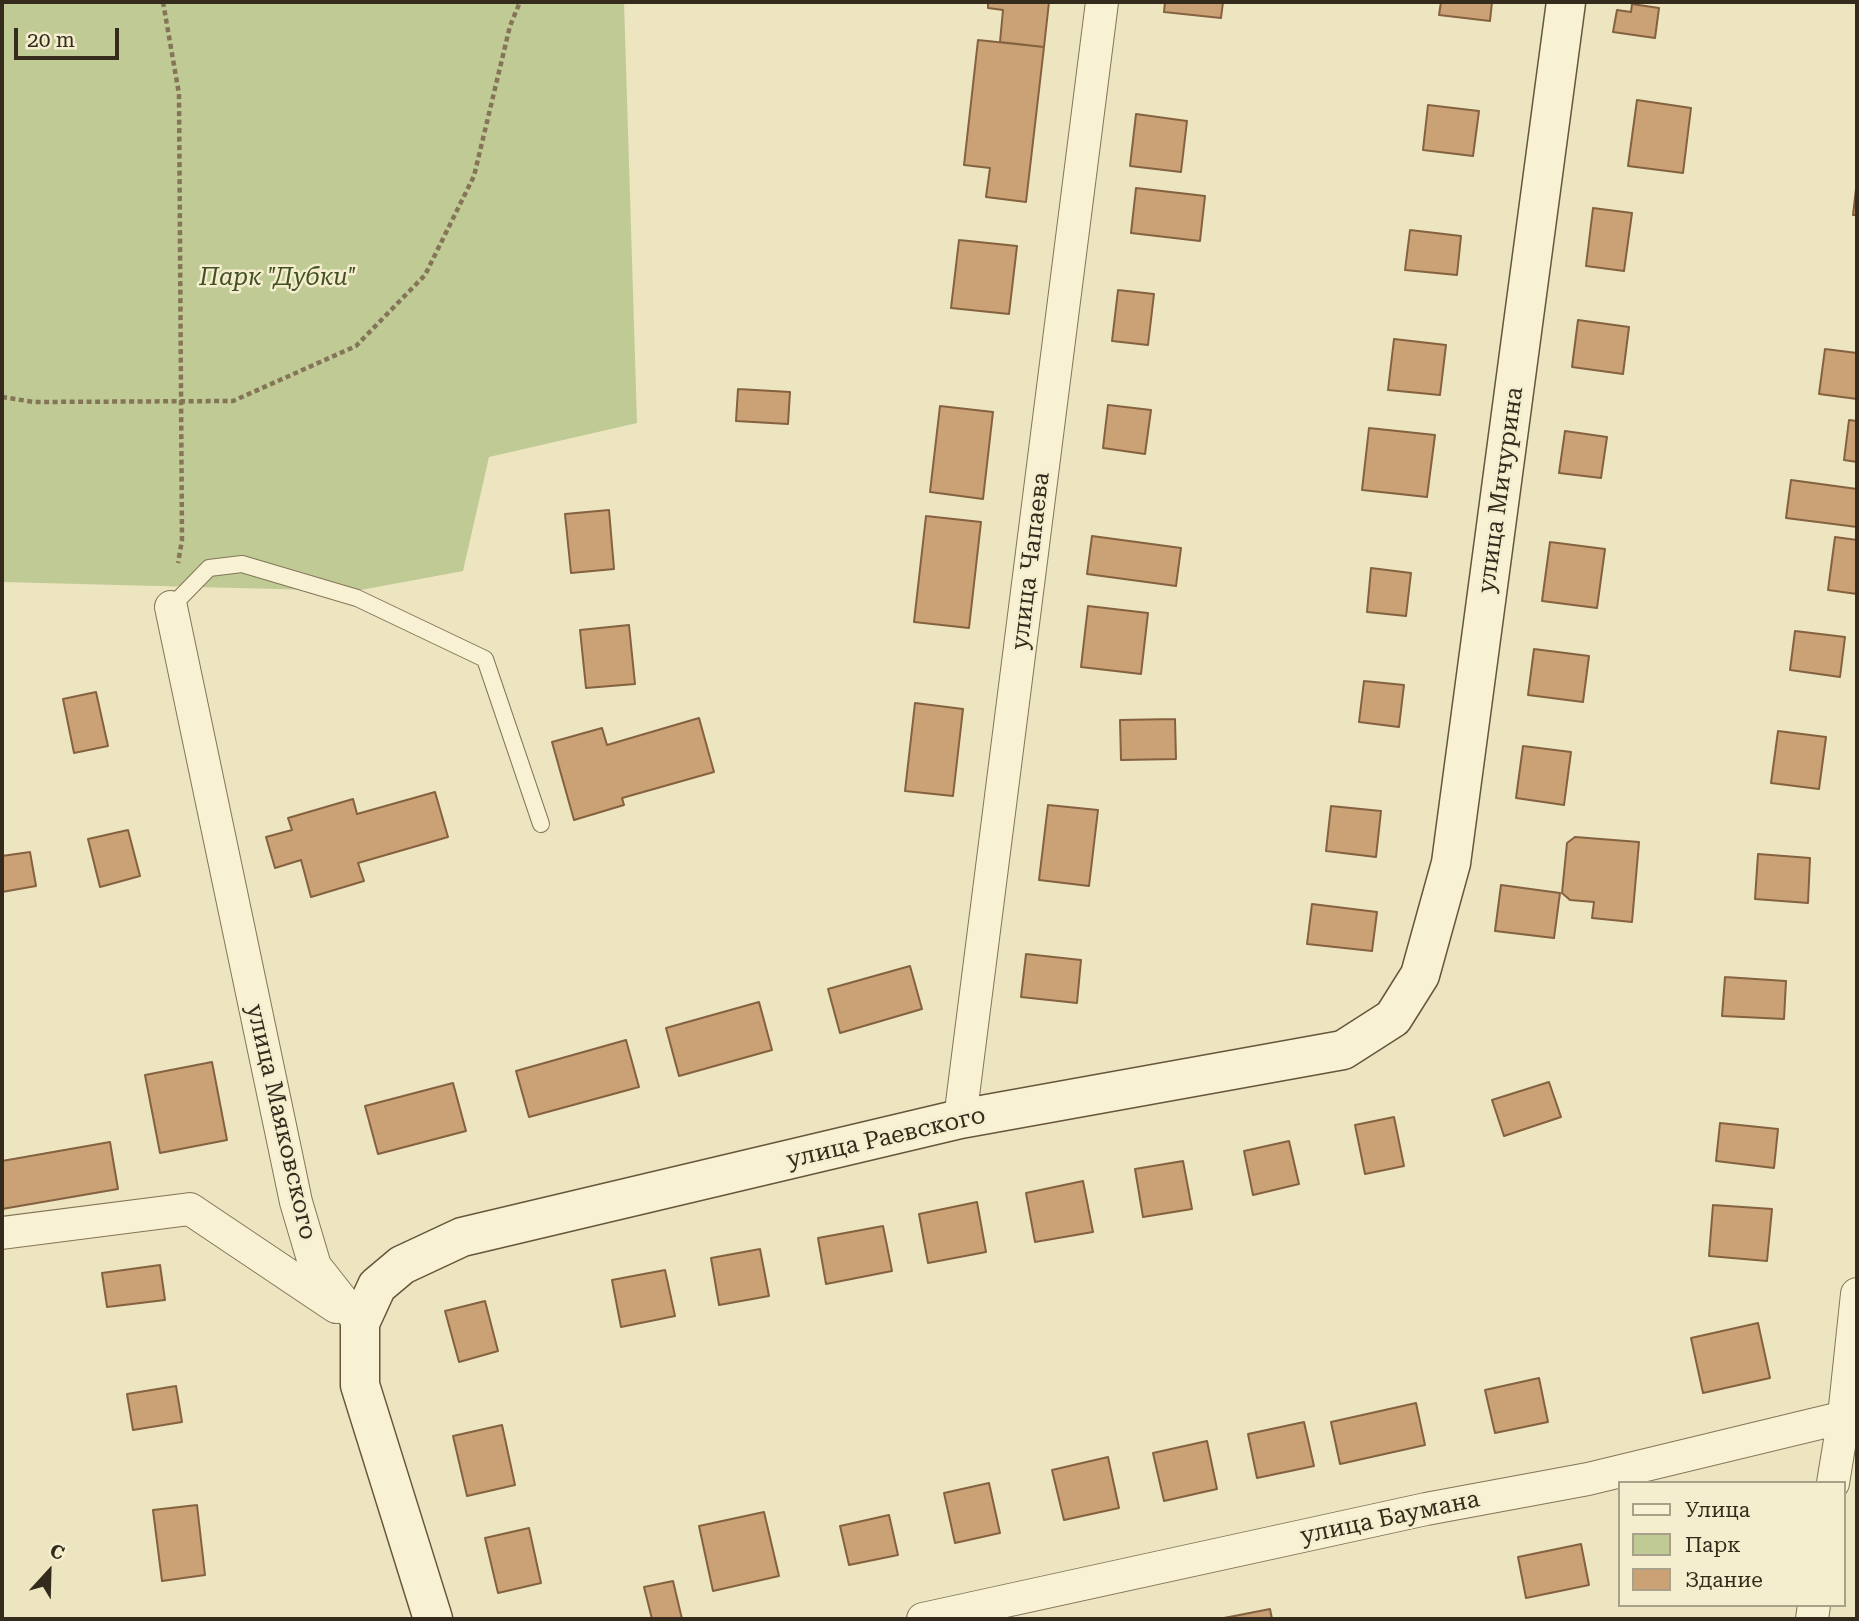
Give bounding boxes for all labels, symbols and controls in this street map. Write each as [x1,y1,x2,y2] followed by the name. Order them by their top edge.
[18,14,122,58] scale bar
[27,28,75,52] text: 20 m
[199,264,357,292] park label: Парк "Дубки"
[1472,385,1530,595] street label: улица Мичурина
[1006,471,1056,651] street label: улица Чапаева
[240,1001,322,1243] street label: улица Маяковского
[784,1101,988,1175] street label: улица Раевского
[1618,1481,1845,1607] legend
[1298,1485,1482,1551] street label: улица Баумана
[1685,1498,1750,1522] text: Улица
[1685,1533,1741,1557] text: Парк
[14,1537,84,1607] north arrow
[47,1539,68,1565] text: С
[1685,1568,1763,1592] text: Здание

